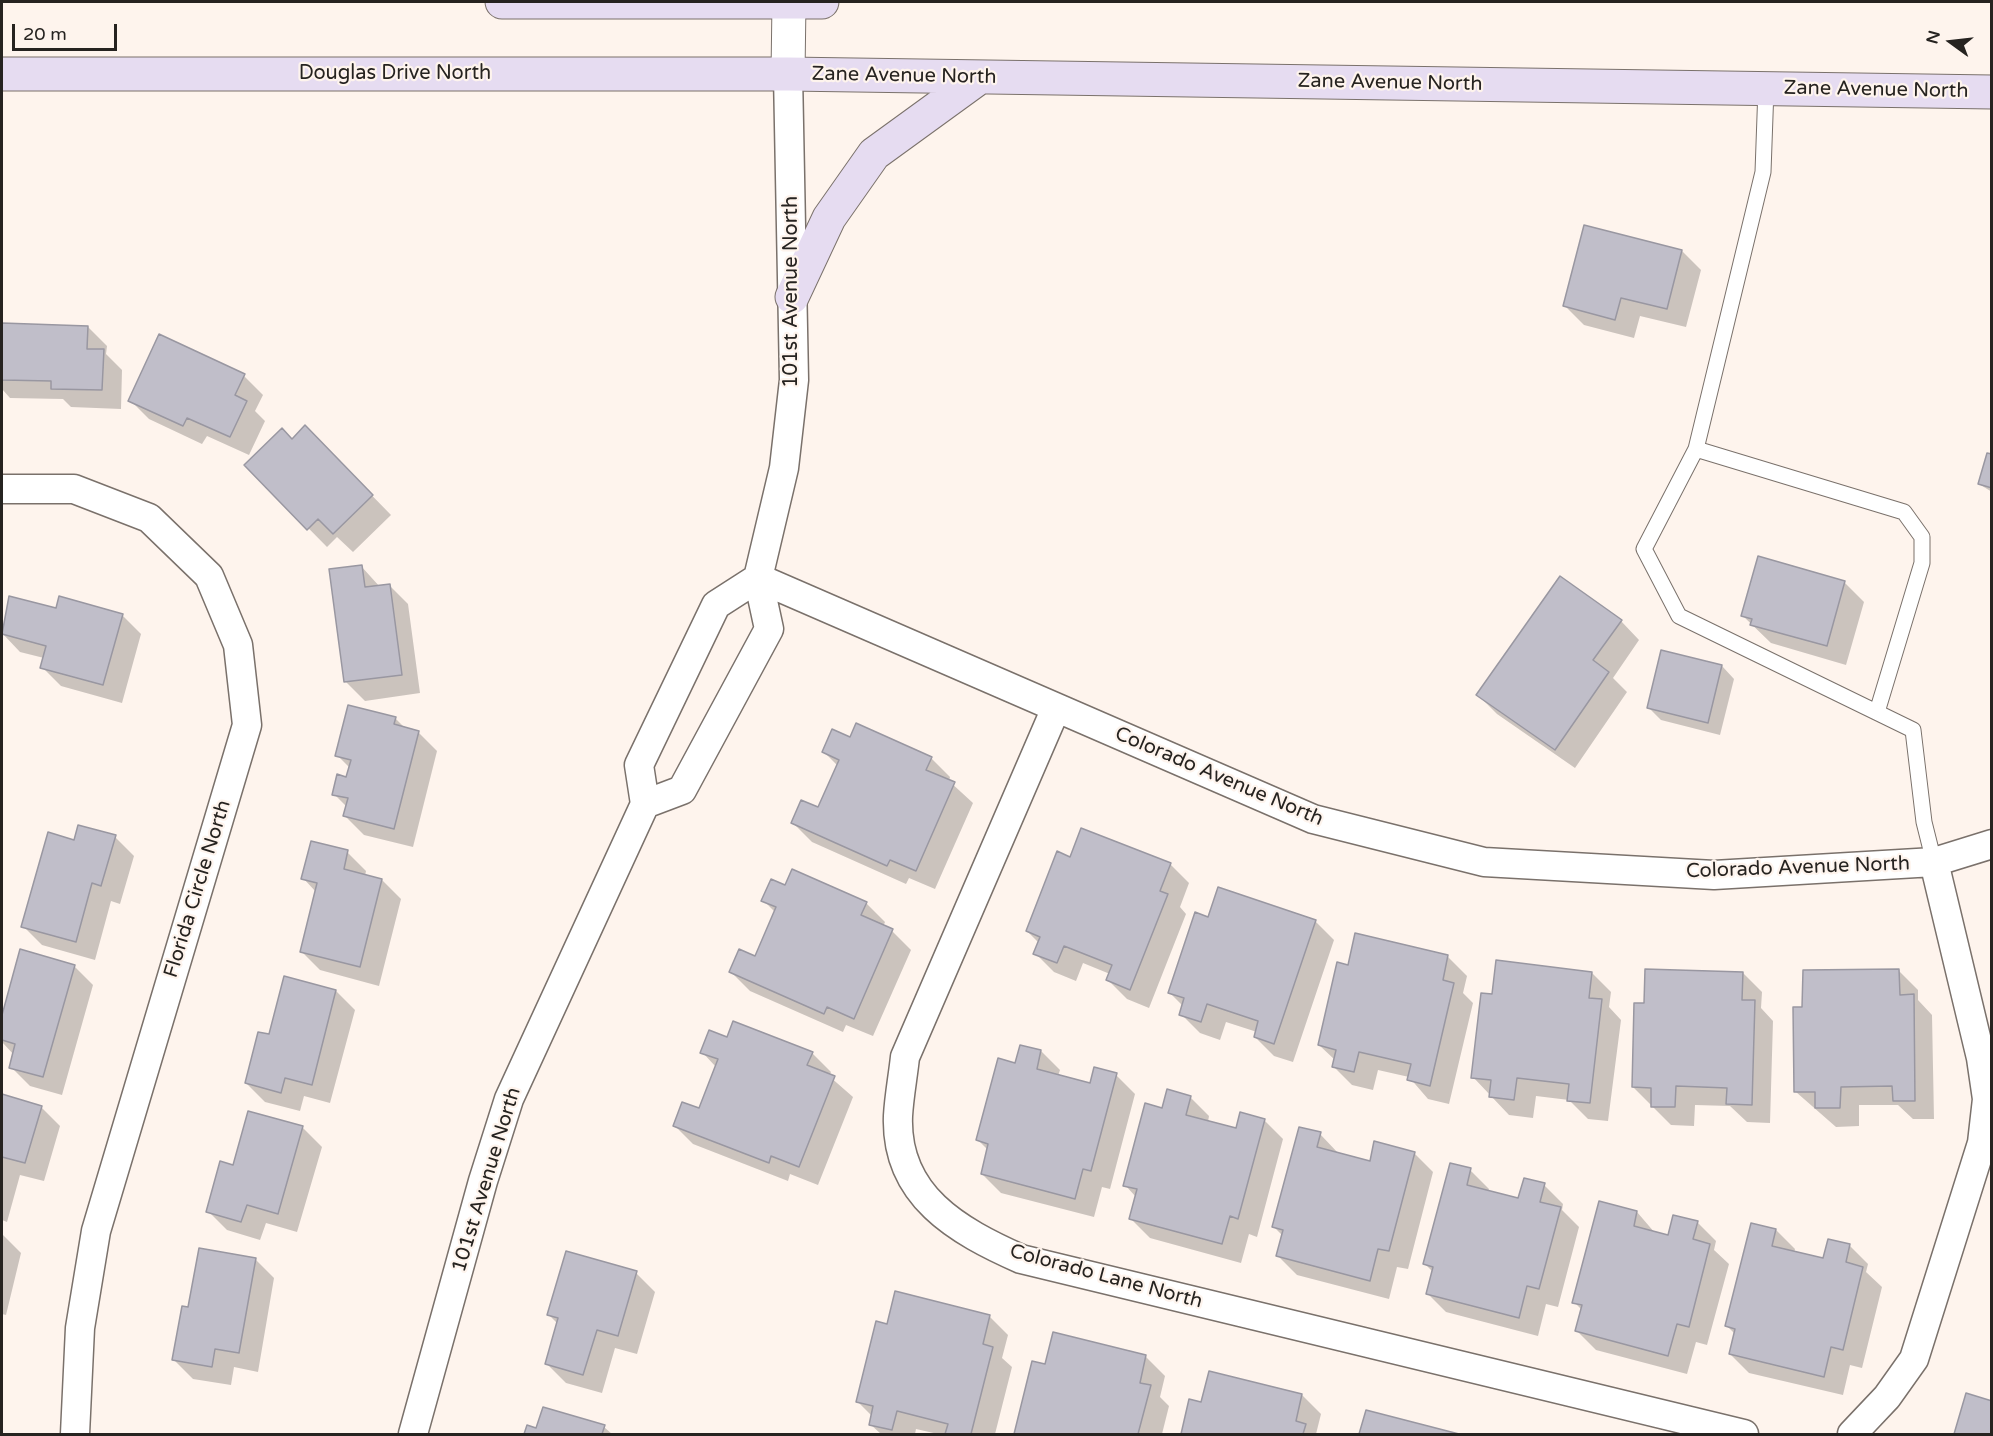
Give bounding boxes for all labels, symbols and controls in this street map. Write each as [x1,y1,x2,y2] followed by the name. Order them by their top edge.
[15,12,120,50] scale bar
[1921,12,1981,72] north arrow
[23,23,67,45] text: 20 m
[1922,29,1945,46] text: N
[299,62,491,86] street label: Douglas Drive North
[811,62,997,90] street label: Zane Avenue North
[1297,69,1483,97] street label: Zane Avenue North
[1783,76,1969,104] street label: Zane Avenue North
[780,196,804,388] street label: 101st Avenue North
[1111,722,1327,832] street label: Colorado Avenue North
[160,797,236,981] street label: Florida Circle North
[1686,852,1910,884] street label: Colorado Avenue North
[447,1085,527,1275] street label: 101st Avenue North
[1007,1240,1205,1314] street label: Colorado Lane North

